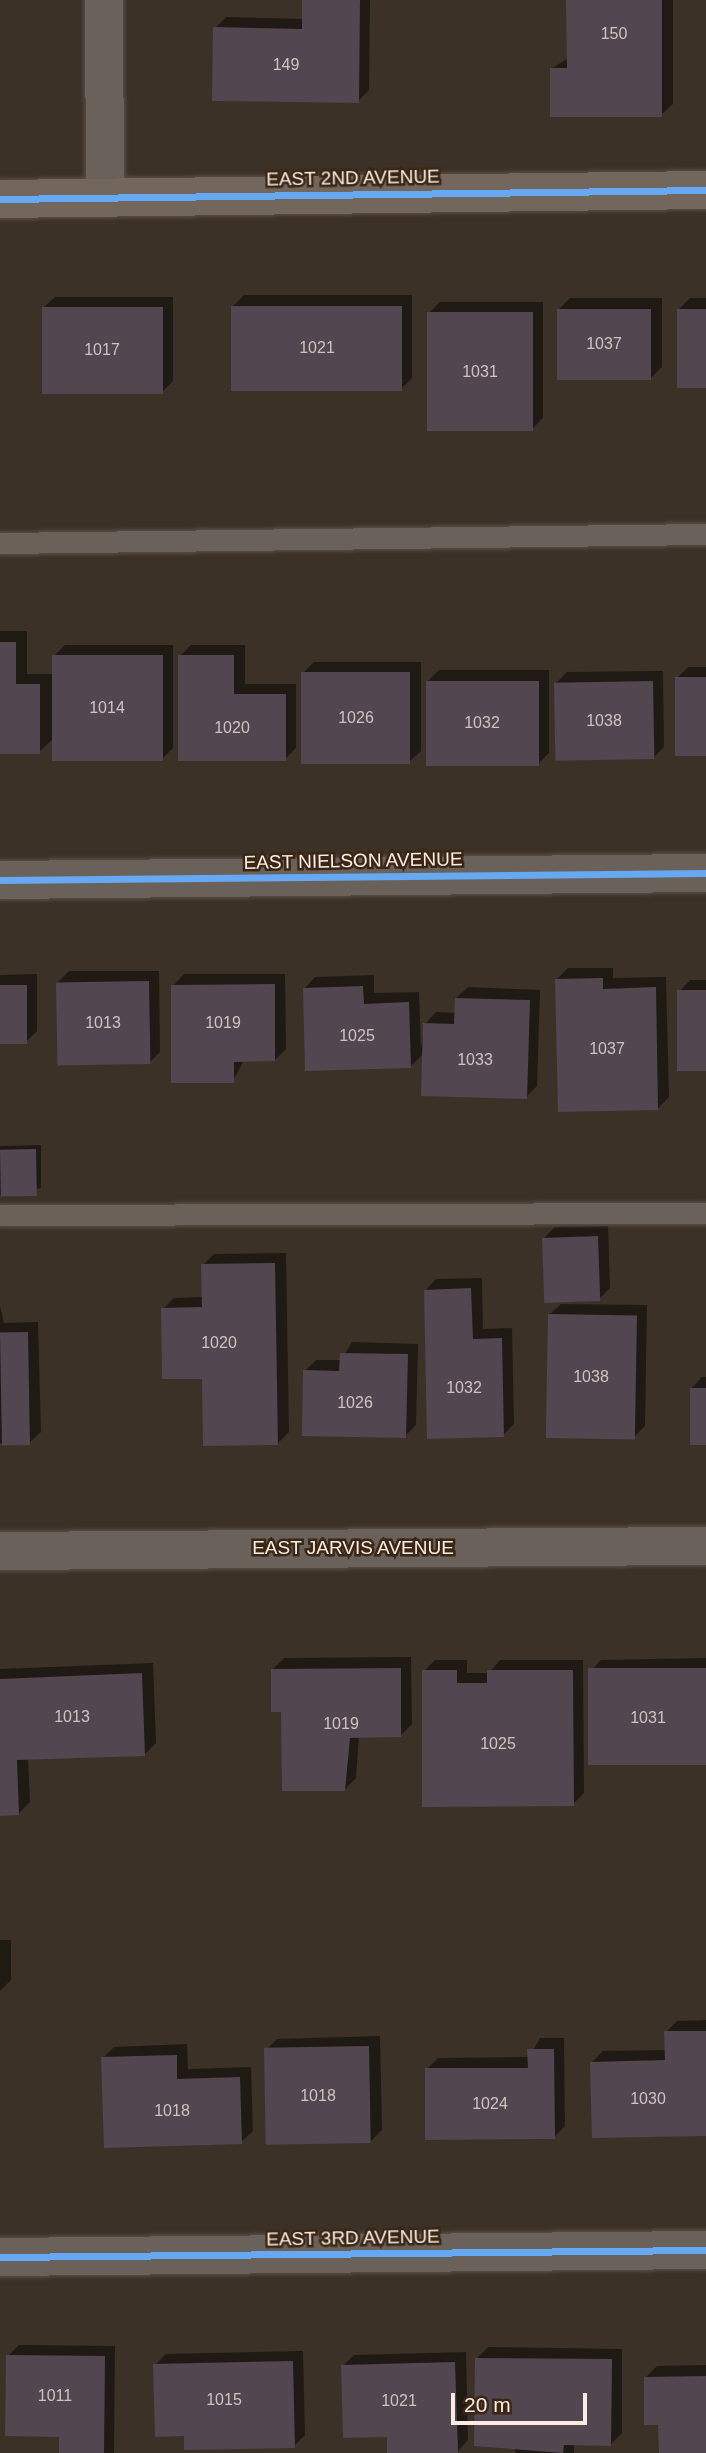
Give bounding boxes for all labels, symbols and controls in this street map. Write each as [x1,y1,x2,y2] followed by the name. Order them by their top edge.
[601,24,627,44] house number: 150
[273,55,299,75] house number: 149
[265,165,441,191] street label: EAST 2ND AVENUE
[586,334,622,354] house number: 1037
[299,338,335,358] house number: 1021
[84,340,120,360] house number: 1017
[462,362,498,382] house number: 1031
[89,698,125,718] house number: 1014
[338,708,374,728] house number: 1026
[586,711,622,731] house number: 1038
[464,713,500,733] house number: 1032
[214,718,250,738] house number: 1020
[243,848,463,874] street label: EAST NIELSON AVENUE
[85,1013,121,1033] house number: 1013
[205,1013,241,1033] house number: 1019
[339,1026,375,1046] house number: 1025
[589,1039,625,1059] house number: 1037
[457,1050,493,1070] house number: 1033
[201,1333,237,1353] house number: 1020
[573,1367,609,1387] house number: 1038
[446,1378,482,1398] house number: 1032
[337,1393,373,1413] house number: 1026
[251,1537,455,1559] street label: EAST JARVIS AVENUE
[54,1707,90,1727] house number: 1013
[630,1708,666,1728] house number: 1031
[323,1714,359,1734] house number: 1019
[480,1734,516,1754] house number: 1025
[300,2086,336,2106] house number: 1018
[630,2089,666,2109] house number: 1030
[472,2094,508,2114] house number: 1024
[154,2101,190,2121] house number: 1018
[265,2225,441,2251] street label: EAST 3RD AVENUE
[454,2380,590,2424] scale bar
[38,2386,72,2406] house number: 1011
[206,2390,242,2410] house number: 1015
[381,2391,417,2411] house number: 1021
[464,2393,511,2416] text: 20 m

